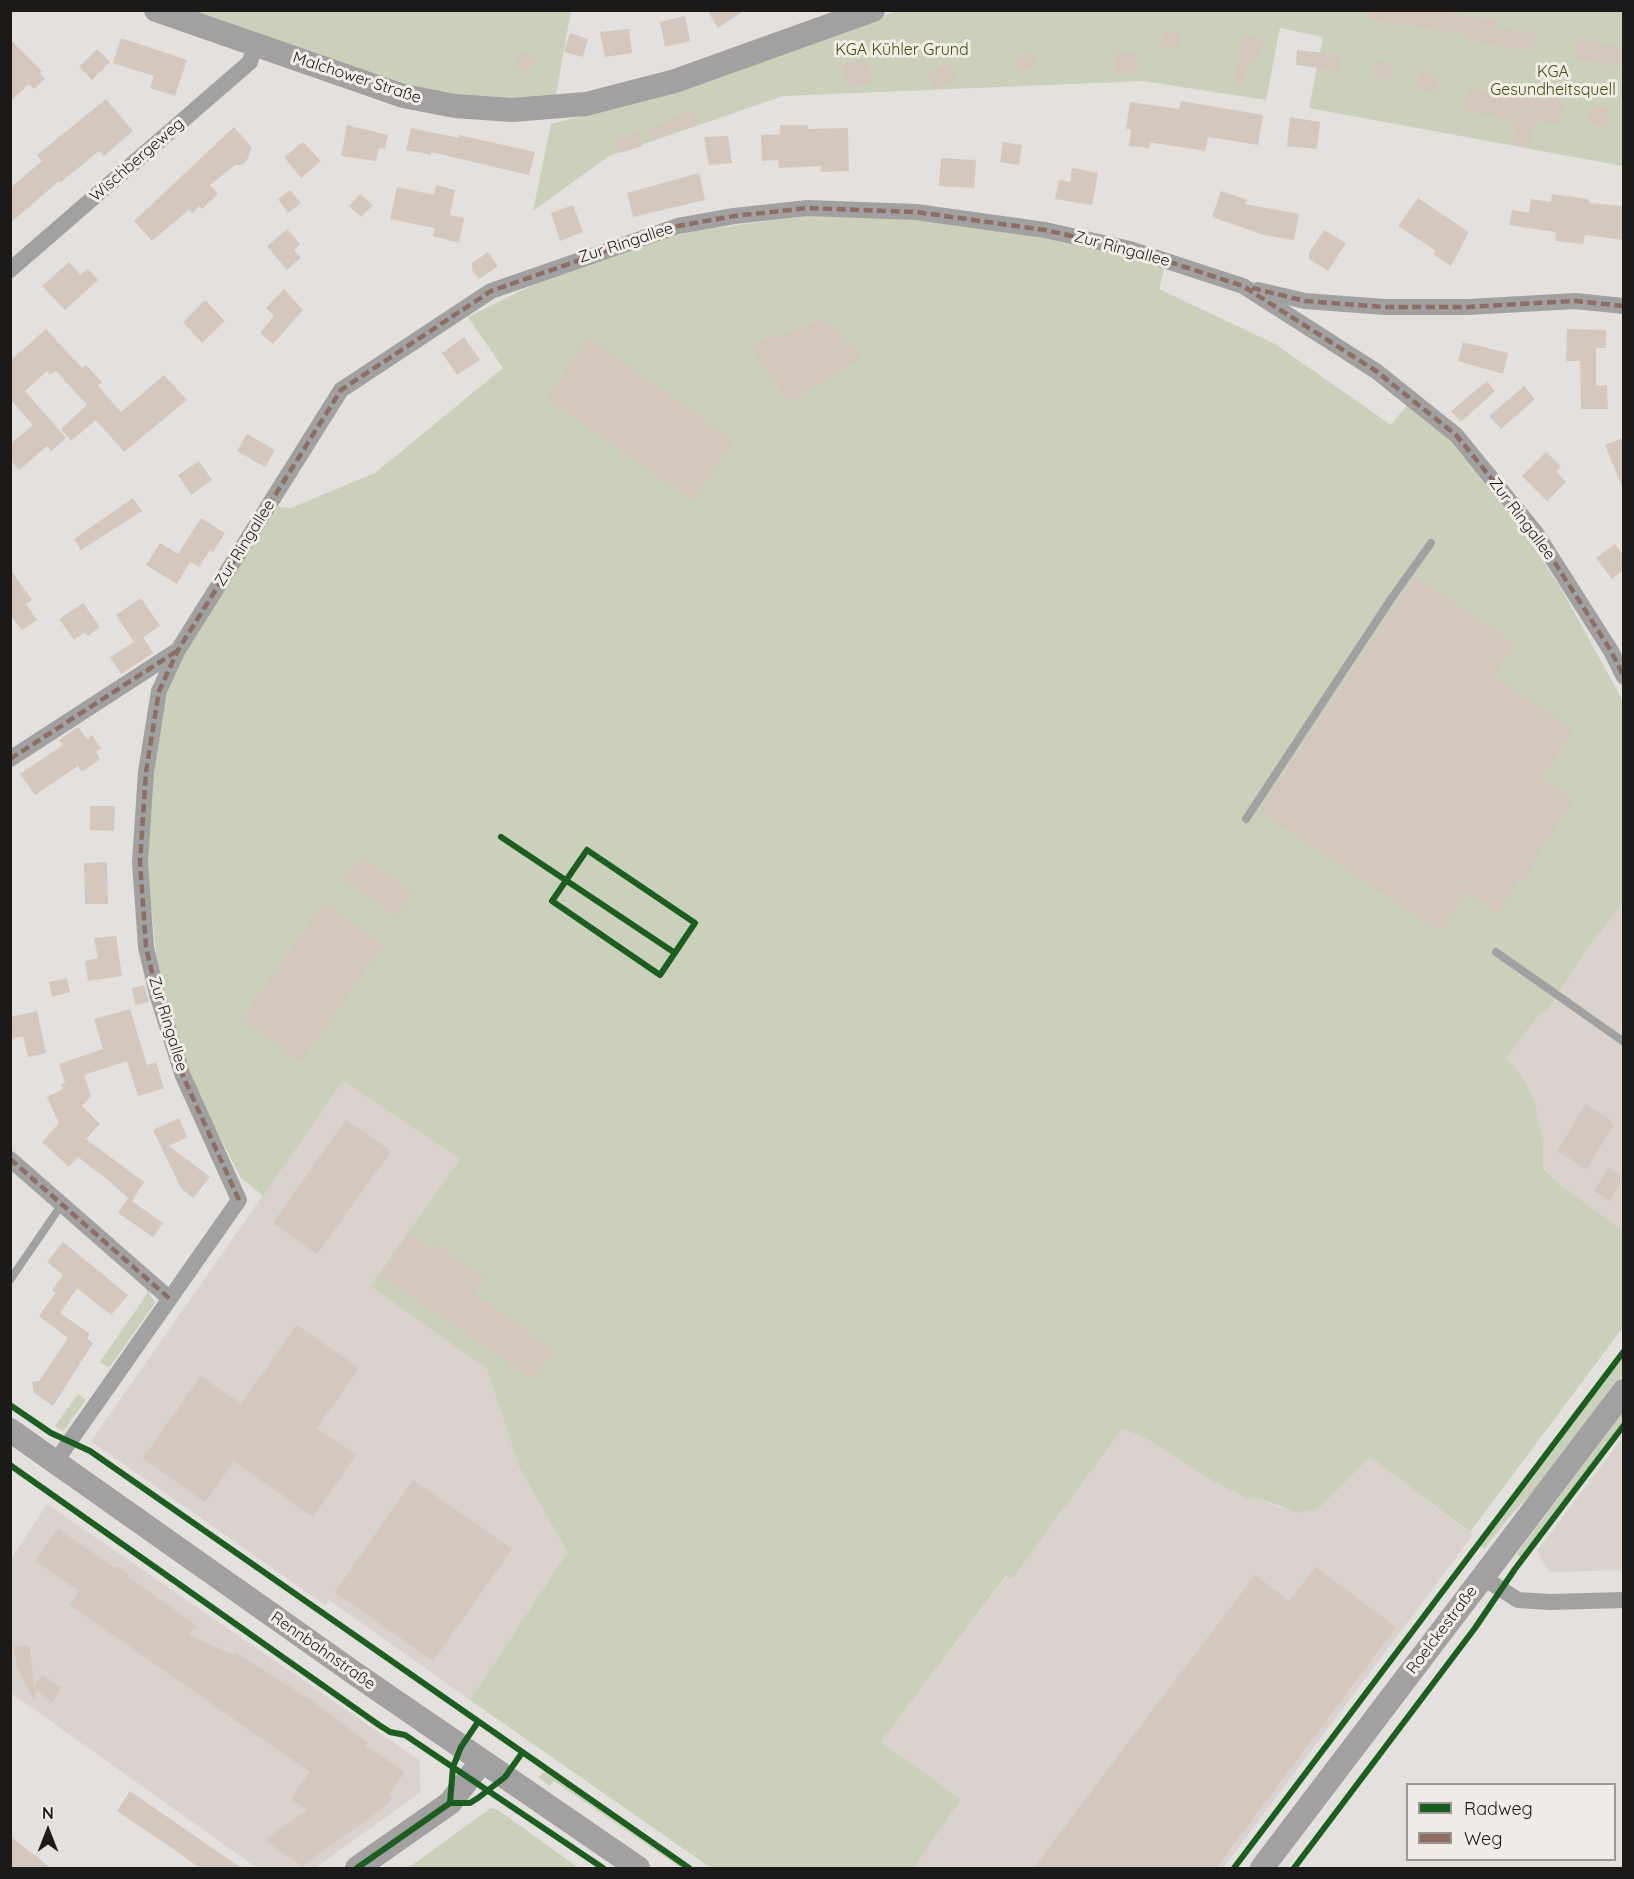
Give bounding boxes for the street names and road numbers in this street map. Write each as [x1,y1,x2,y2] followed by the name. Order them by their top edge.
[290,48,424,108] street label: Malchower Straße
[86,114,188,206] street label: Wischbergeweg
[576,219,676,267] street label: Zur Ringallee
[1072,227,1172,271] street label: Zur Ringallee
[1485,474,1559,564] street label: Zur Ringallee
[211,496,279,590] street label: Zur Ringallee
[144,974,192,1074] street label: Zur Ringallee
[1403,1582,1481,1678] street label: Roelckestraße
[267,1608,379,1694] street label: Rennbahnstraße

